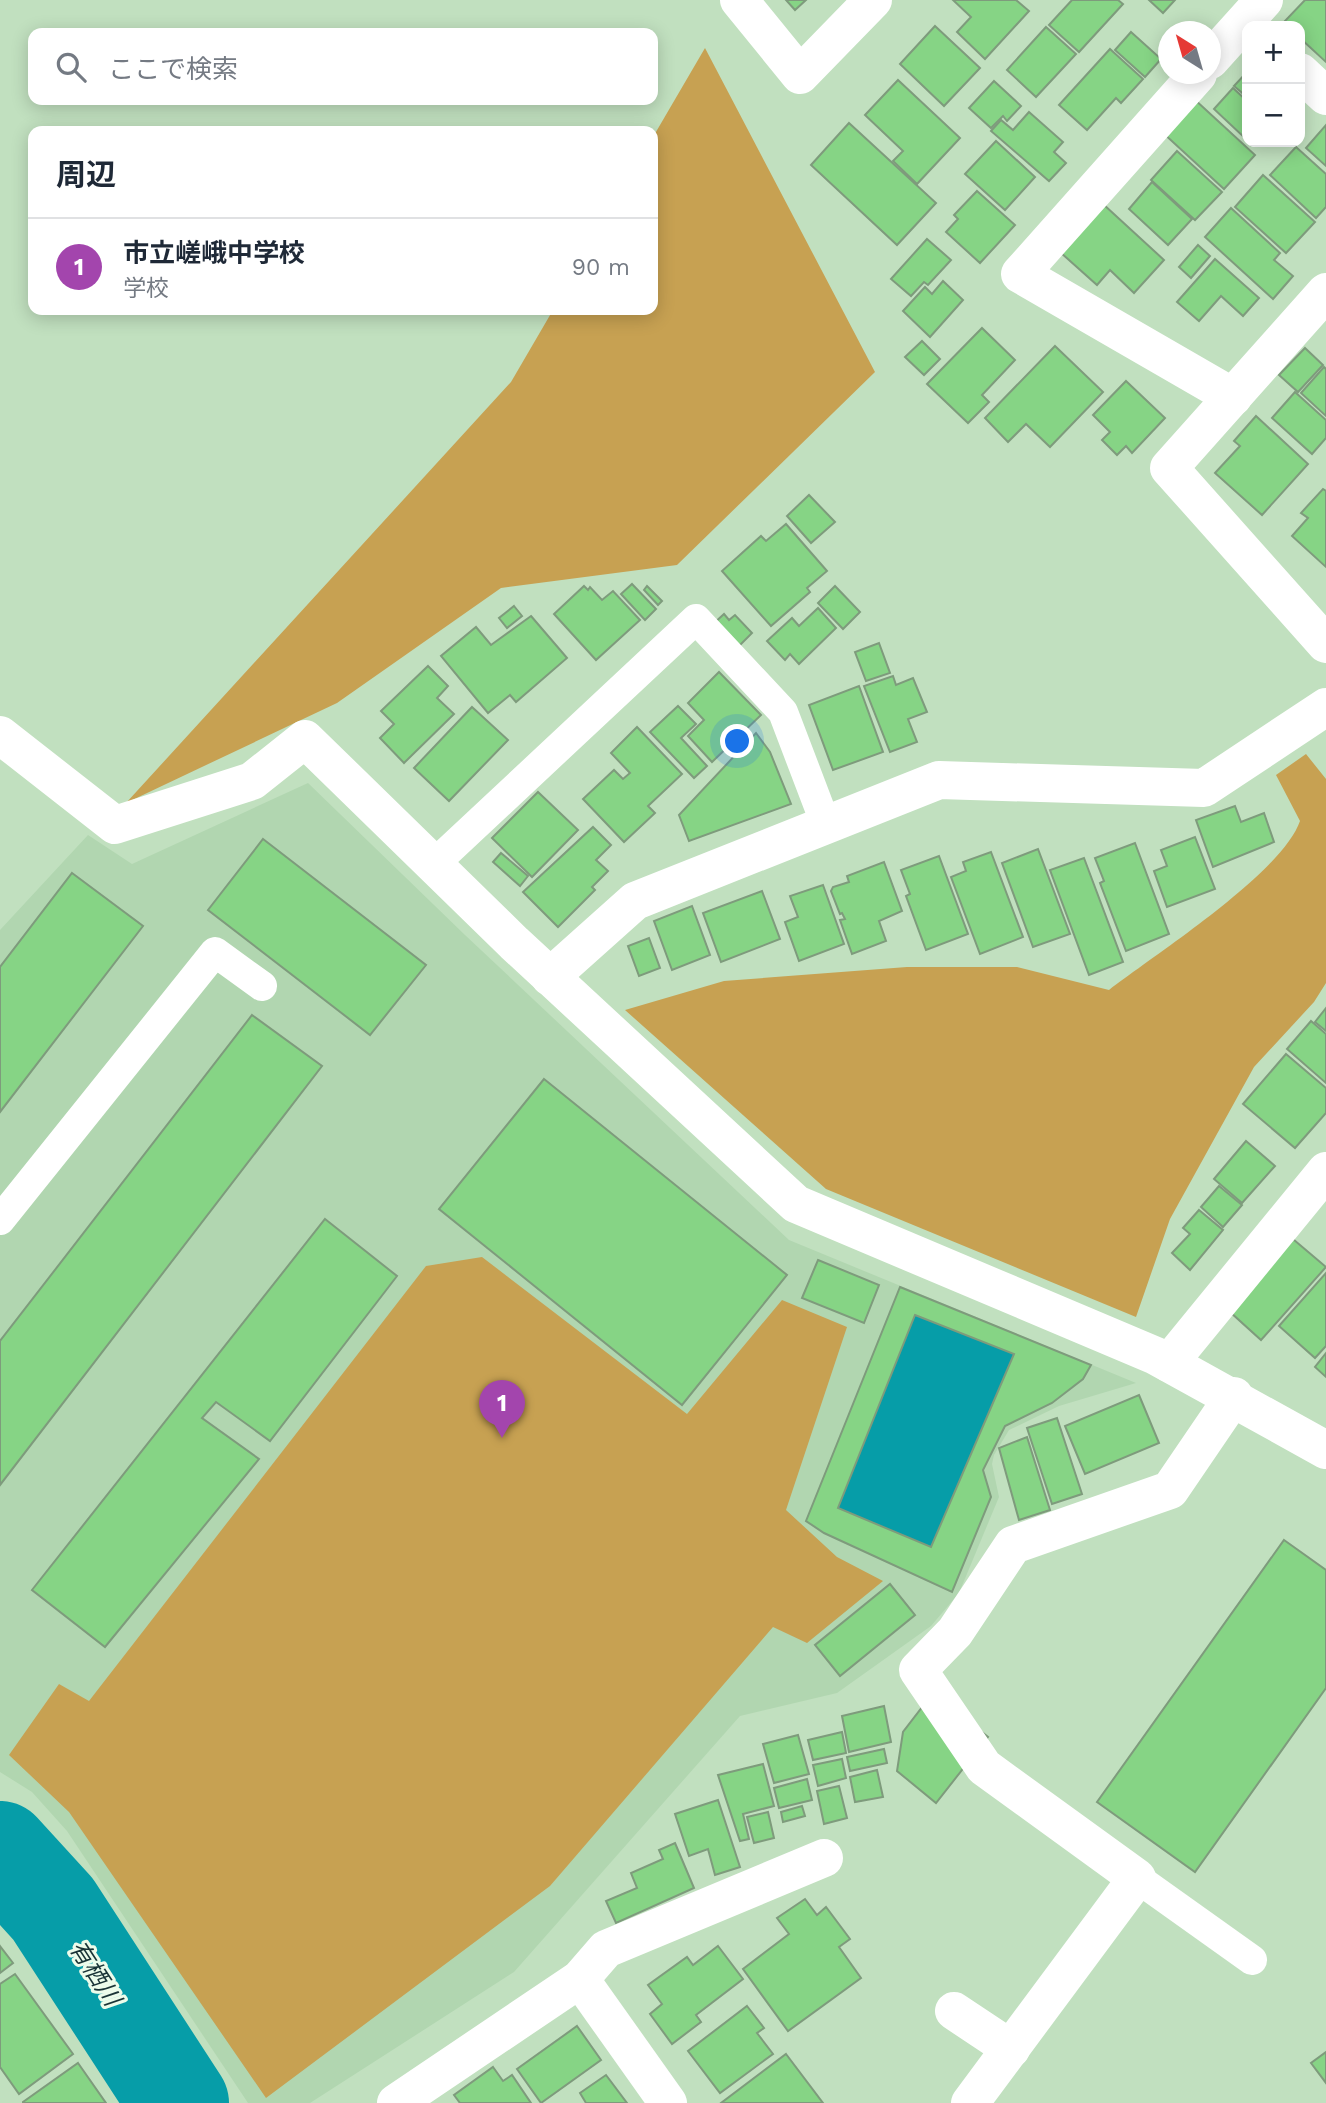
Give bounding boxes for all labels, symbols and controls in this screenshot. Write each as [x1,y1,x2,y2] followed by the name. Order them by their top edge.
[1158,21,1221,84] north arrow
[1242,21,1305,147] map controls
[1242,21,1305,84] button: +
[28,28,658,105] search box
[52,48,90,86] icon: search
[108,54,238,84] text: ここで検索
[1242,84,1305,147] button: −
[56,157,116,192] text: 周辺
[123,238,305,268] text: 市立嵯峨中学校
[74,254,84,281] text: 1
[572,254,630,281] text: 90 m
[123,275,169,302] text: 学校
[720,724,754,758] your location
[479,1380,525,1438] pin: 1
[64,1935,128,2013] water label: 有栖川

